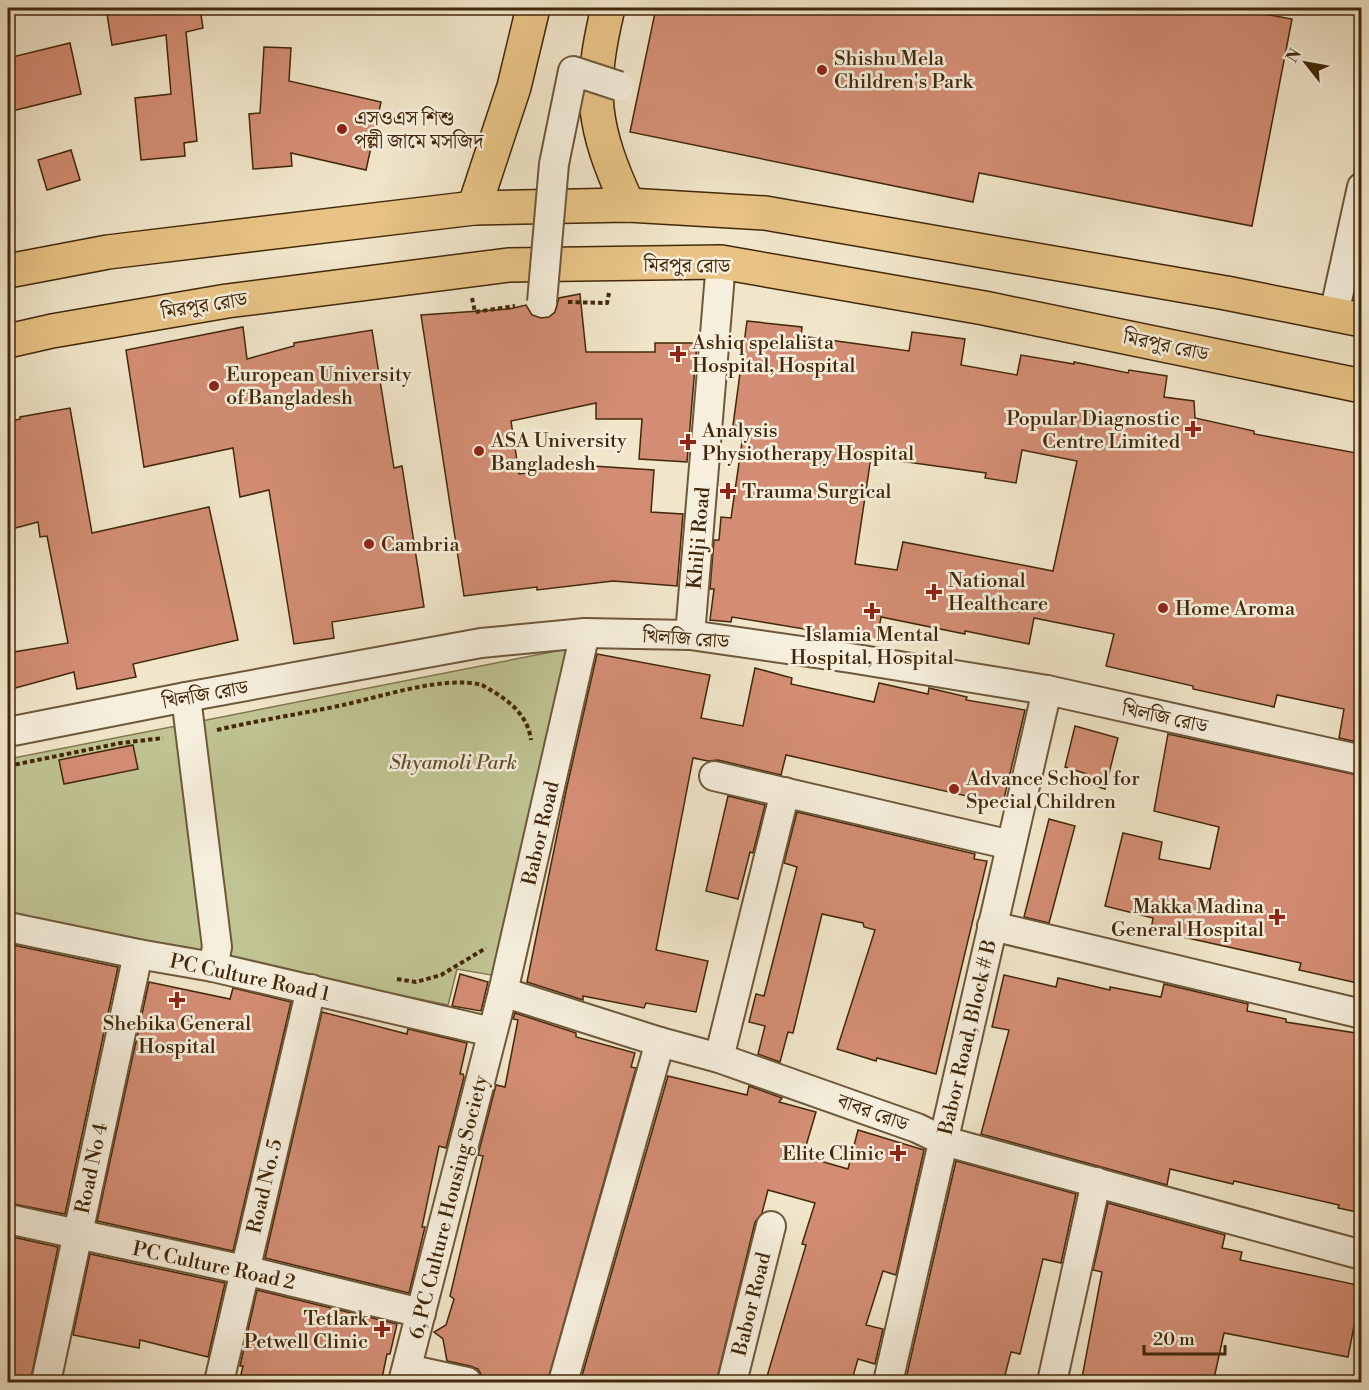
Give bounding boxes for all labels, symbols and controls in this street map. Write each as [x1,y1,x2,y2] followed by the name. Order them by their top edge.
[1276,33,1336,93] north arrow
[1282,45,1306,66] text: N
[834,47,975,95] place label: Shishu Mela Children's Park
[815,63,829,77] marker: Shishu Mela Children's Park
[354,106,484,155] place label: এসওএস শিশু পল্লী জামে মসজিদ
[335,122,349,136] marker: এসওএস শিশু পল্লী জামে মসজিদ
[642,252,731,280] street label: মিরপুর রোড
[158,286,250,326] street label: মিরপুর রোড
[1120,324,1212,368] street label: মিরপুর রোড
[691,331,856,379] place label: Ashiq spelalista Hospital, Hospital
[669,345,687,363] marker: Ashiq spelalista Hospital, Hospital
[226,363,412,411] place label: European University of Bangladesh
[207,379,221,393] marker: European University of Bangladesh
[1006,407,1181,455] place label: Popular Diagnostic Centre Limited
[701,419,914,467] place label: Analysis Physiotherapy Hospital
[1184,420,1202,438] marker: Popular Diagnostic Centre Limited
[490,429,627,477] place label: ASA University Bangladesh
[679,433,697,451] marker: Analysis Physiotherapy Hospital
[472,444,486,458] marker: ASA University Bangladesh
[742,480,892,505] place label: Trauma Surgical
[719,482,737,500] marker: Trauma Surgical
[683,485,716,590] street label: Khilji Road
[381,533,460,558] place label: Cambria
[362,537,376,551] marker: Cambria
[948,569,1048,617] place label: National Healthcare
[925,583,943,601] marker: National Healthcare
[1175,597,1296,622] place label: Home Aroma
[1156,601,1170,615] marker: Home Aroma
[863,602,881,620] marker: Islamia Mental Hospital, Hospital
[641,623,731,655] street label: খিলজি রোড
[790,623,954,671] place label: Islamia Mental Hospital, Hospital
[159,675,251,716] street label: খিলজি রোড
[1119,696,1211,740] street label: খিলজি রোড
[389,751,517,776] park label: Shyamoli Park
[965,767,1140,815] place label: Advance School for Special Children
[517,778,566,889] street label: Babor Road
[947,782,961,796] marker: Advance School for Special Children
[1111,895,1265,943] place label: Makka Madina General Hospital
[1268,908,1286,926] marker: Makka Madina General Hospital
[934,937,1003,1138] street label: Babor Road, Block # B
[167,949,332,1008] street label: PC Culture Road 1
[168,991,186,1009] marker: Shebika General Hospital
[103,1012,251,1060] place label: Shebika General Hospital
[404,1072,494,1342] street label: 6, PC Culture Housing Society
[833,1089,912,1138] street label: বাবর রোড
[71,1120,114,1216] street label: Road No 4
[242,1137,288,1236] street label: Road No. 5
[782,1142,884,1167] place label: Elite Clinic
[889,1144,907,1162] marker: Elite Clinic
[130,1237,297,1296] street label: PC Culture Road 2
[727,1249,778,1360] street label: Babor Road
[244,1307,370,1355] place label: Tetlark Petwell Clinic
[1144,1318,1225,1356] scale bar
[373,1320,391,1338] marker: Tetlark Petwell Clinic
[1153,1328,1195,1351] text: 20 m

